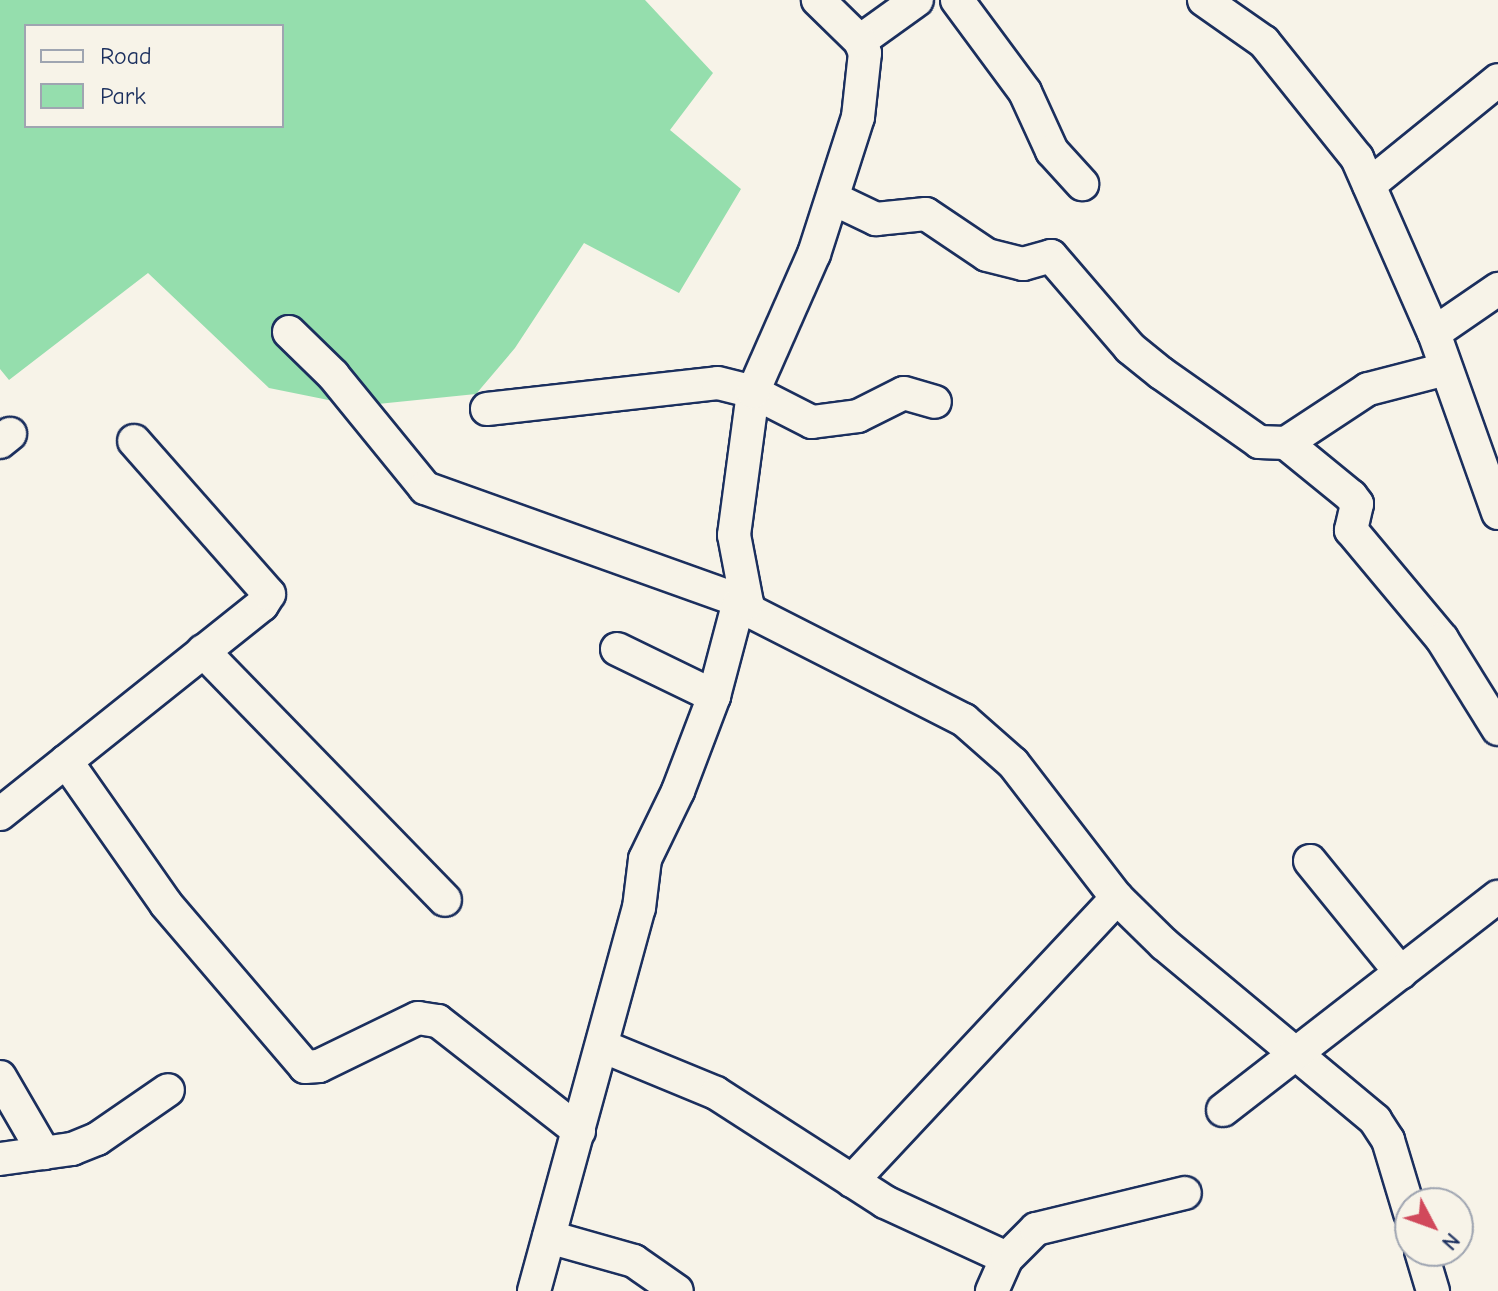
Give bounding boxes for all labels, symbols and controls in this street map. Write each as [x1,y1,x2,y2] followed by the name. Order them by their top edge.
[24,24,284,128] legend
[100,42,152,70] text: Road
[100,82,146,110] text: Park
[1394,1187,1474,1267] north arrow
[1436,1227,1465,1255] text: N

